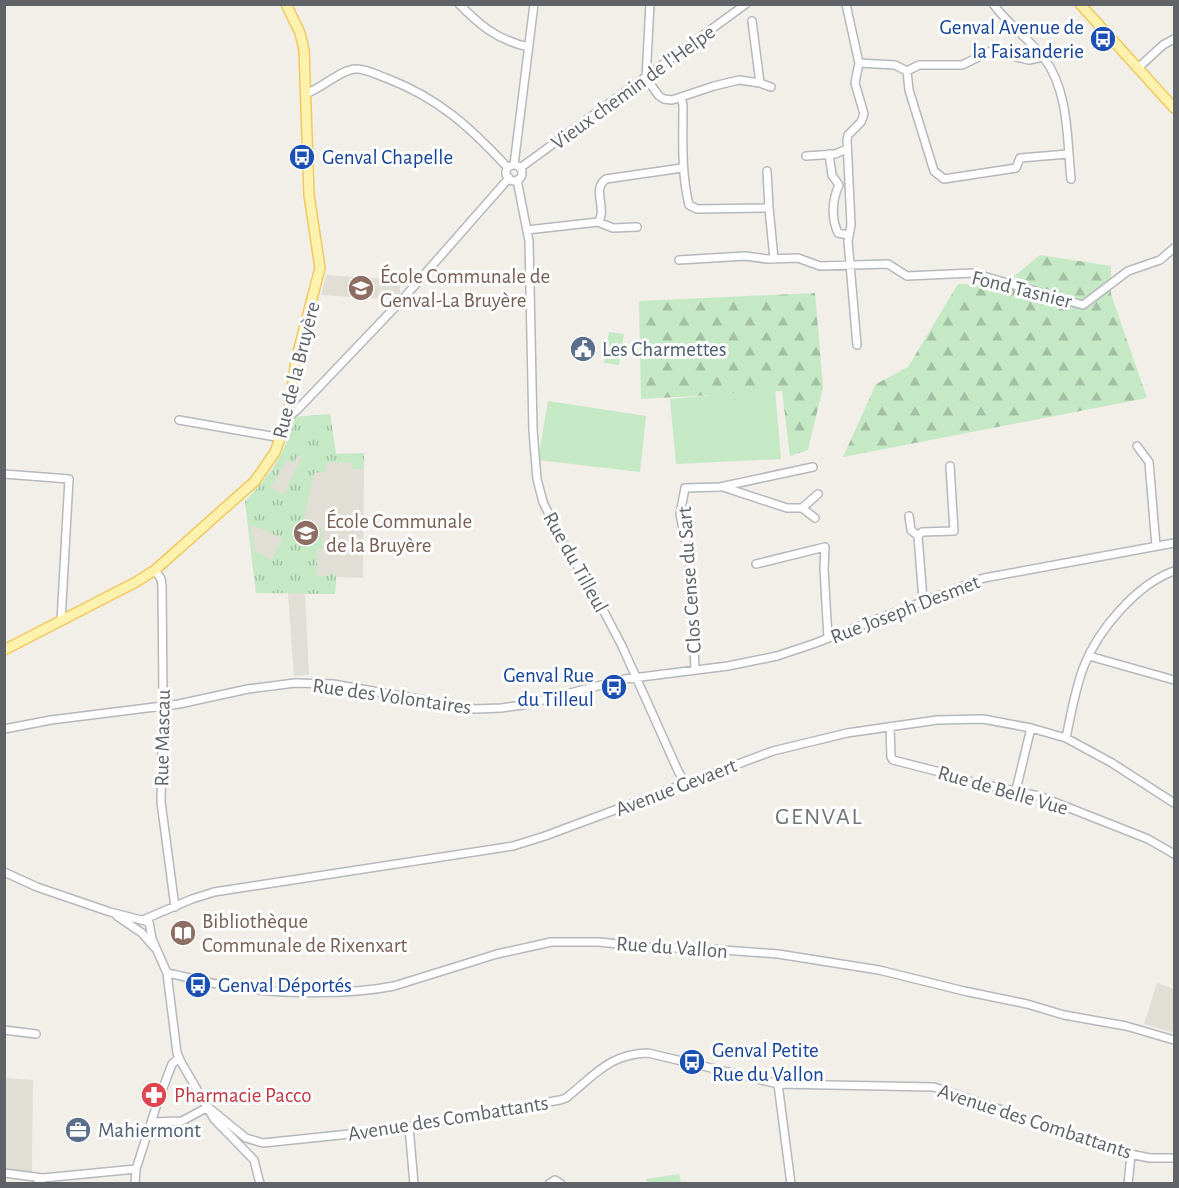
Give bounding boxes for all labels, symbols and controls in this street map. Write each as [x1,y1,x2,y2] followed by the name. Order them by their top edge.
[940,17,1084,62] place label: Genval Avenue de la Faisanderie
[548,21,719,154] street label: Vieux chemin de l'Helpe
[1088,24,1118,54] bus stop icon: Genval Avenue de la Faisanderie
[287,142,317,172] bus stop icon: Genval Chapelle
[322,147,453,168] place label: Genval Chapelle
[380,264,550,311] place label: École Communale de Genval-La Bruyère
[970,267,1074,312] street label: Fond Tasnier
[346,273,376,303] school or university icon: École Communale de Genval-La Bruyère
[269,299,324,441] street label: Rue de la Bruyère
[568,334,598,364] public building icon: Les Charmettes
[602,339,727,360] place label: Les Charmettes
[674,506,705,654] street label: Clos Cense du Sart
[539,508,612,616] street label: Rue du Tilleul
[326,509,472,556] place label: École Communale de la Bruyère
[291,518,321,548] school or university icon: École Communale de la Bruyère
[828,571,983,648] street label: Rue Joseph Desmet
[503,665,594,710] place label: Genval Rue du Tilleul
[599,672,629,702] bus stop icon: Genval Rue du Tilleul
[311,675,473,718] street label: Rue des Volontaires
[151,689,174,787] street label: Rue Mascau
[613,755,740,820] street label: Avenue Gevaert
[935,762,1070,819] street label: Rue de Belle Vue
[775,805,863,829] district label: GENVAL
[202,911,407,956] place label: Bibliothèque Communale de Rixenxart
[168,918,198,948] library icon: Bibliothèque Communale de Rixenxart
[615,933,728,962] street label: Rue du Vallon
[183,970,213,1000] bus stop icon: Genval Déportés
[218,975,352,996] place label: Genval Déportés
[712,1040,824,1085] place label: Genval Petite Rue du Vallon
[677,1047,707,1077] bus stop icon: Genval Petite Rue du Vallon
[139,1080,169,1110] pharmacy icon: Pharmacie Pacco
[935,1080,1134,1163] street label: Avenue des Combattants
[174,1085,311,1106] place label: Pharmacie Pacco
[346,1092,550,1145] street label: Avenue des Combattants
[63,1115,93,1145] office icon: Mahiermont
[98,1120,201,1141] place label: Mahiermont

